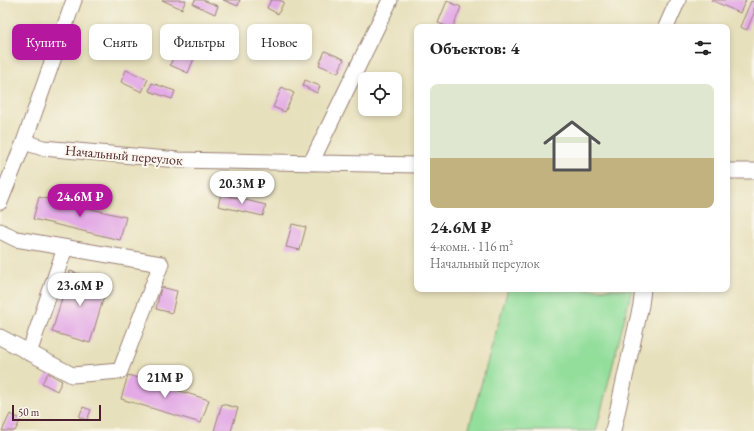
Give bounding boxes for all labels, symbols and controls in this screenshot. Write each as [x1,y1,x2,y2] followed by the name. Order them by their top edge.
[12,24,81,60] chip: Купить
[89,24,152,60] chip: Снять
[160,24,239,60] chip: Фильтры
[247,24,312,60] chip: Новое
[430,37,520,59] text: Объектов: 4
[692,37,714,59] icon: filters
[358,72,402,116] map controls
[358,72,402,116] button: locate
[536,110,608,182] icon: home
[64,141,184,169] street label: Начальный переулок
[205,171,279,205] pin: 20.3M ₽
[219,175,265,192] text: 20.3M ₽
[43,184,117,218] pin: 24.6M ₽
[57,188,103,205] text: 24.6M ₽
[430,216,491,238] text: 24.6M ₽
[430,238,513,255] text: 4-комн. · 116 m²
[430,255,540,272] text: Начальный переулок
[43,273,117,307] pin: 23.6M ₽
[57,277,103,294] text: 23.6M ₽
[137,365,193,399] pin: 21M ₽
[147,369,183,386] text: 21M ₽
[12,403,101,422] scale bar
[18,405,39,419] text: 50 m

